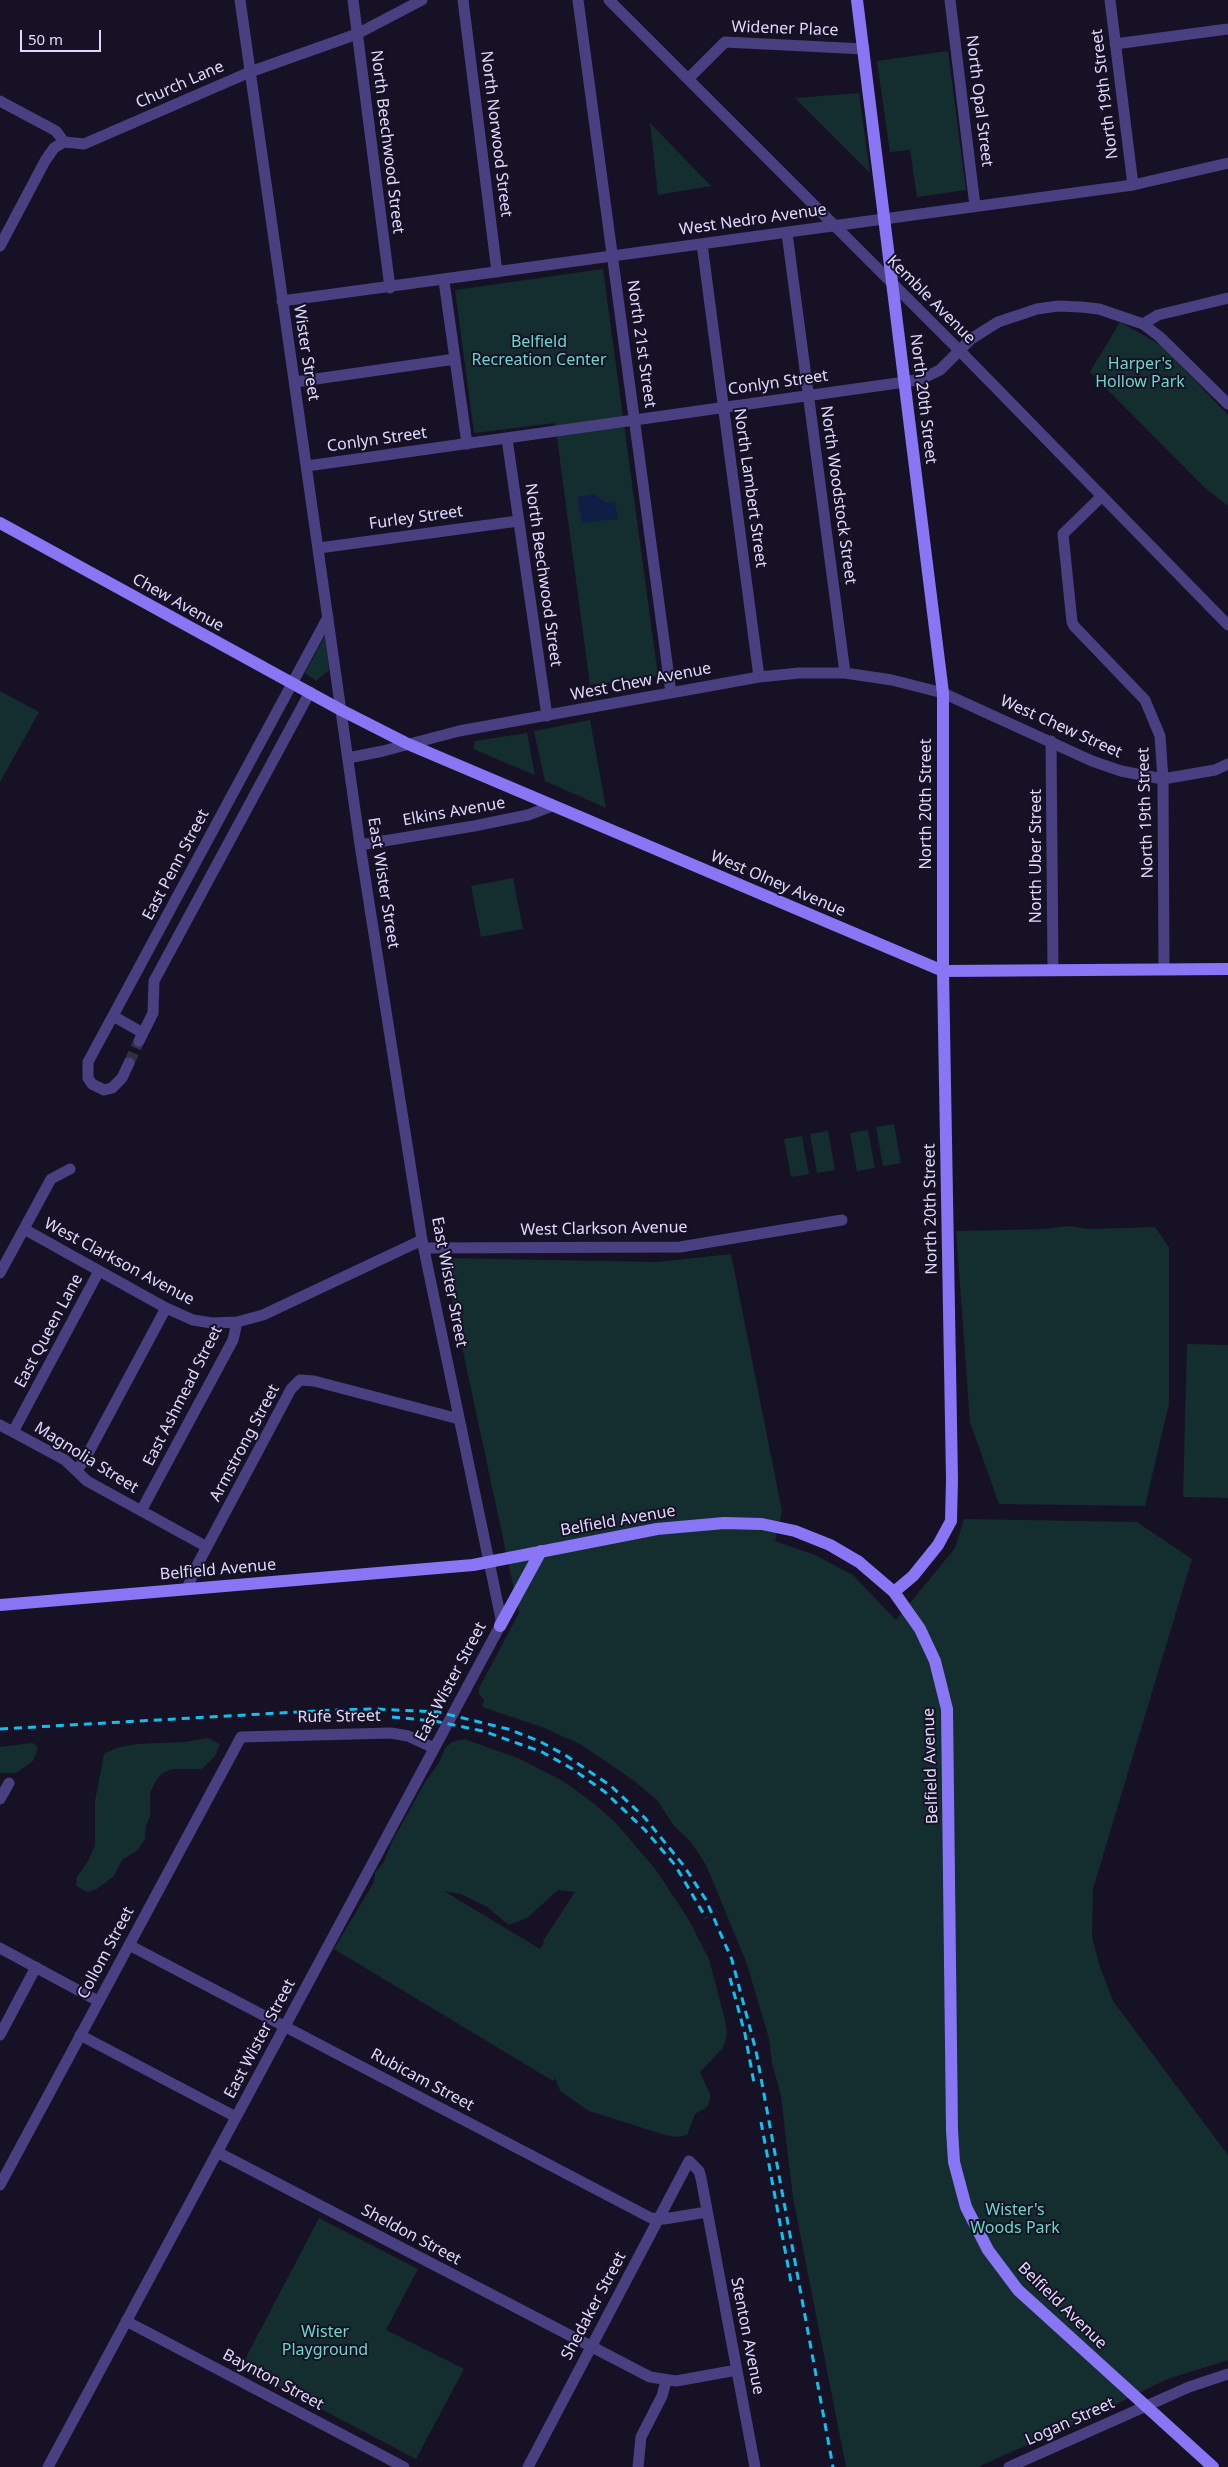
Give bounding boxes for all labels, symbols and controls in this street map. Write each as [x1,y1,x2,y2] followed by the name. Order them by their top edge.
[731,18,839,40] street label: Widener Place
[22,20,104,52] scale bar
[1087,28,1123,160] street label: North 19th Street
[28,29,63,49] text: 50 m
[961,34,997,168] street label: North Opal Street
[366,49,408,235] street label: North Beechwood Street
[476,50,516,218] street label: North Norwood Street
[133,57,227,113] street label: Church Lane
[678,200,828,240] street label: West Nedro Avenue
[883,252,979,348] street label: Kemble Avenue
[623,279,659,409] street label: North 21st Street
[289,304,323,402] street label: Wister Street
[471,332,607,370] park label: Belfield Recreation Center
[905,333,941,465] street label: North 20th Street
[1095,354,1185,392] park label: Harper's Hollow Park
[727,366,829,400] street label: Conlyn Street
[816,404,860,586] street label: North Woodstock Street
[729,407,771,569] street label: North Lambert Street
[326,423,428,457] street label: Conlyn Street
[521,482,565,668] street label: North Beechwood Street
[368,502,464,534] street label: Furley Street
[129,570,227,636] street label: Chew Avenue
[569,659,713,705] street label: West Chew Avenue
[997,692,1125,762] street label: West Chew Street
[916,738,936,870] street label: North 20th Street
[1134,747,1158,879] street label: North 19th Street
[1026,789,1046,923] street label: North Uber Street
[401,794,507,830] street label: Elkins Avenue
[139,806,213,924] street label: East Penn Street
[363,816,403,950] street label: East Wister Street
[708,847,848,921] street label: West Olney Avenue
[920,1143,942,1275] street label: North 20th Street
[41,1214,197,1310] street label: West Clarkson Avenue
[427,1215,471,1349] street label: East Wister Street
[520,1218,688,1240] street label: West Clarkson Avenue
[11,1271,87,1391] street label: East Queen Lane
[139,1323,227,1469] street label: East Ashmead Street
[206,1381,284,1505] street label: Armstrong Street
[30,1418,142,1498] street label: Magnolia Street
[559,1501,677,1541] street label: Belfield Avenue
[159,1555,277,1585] street label: Belfield Avenue
[411,1619,491,1745] street label: East Wister Street
[297,1707,381,1727] street label: Rufe Street
[919,1707,943,1825] street label: Belfield Avenue
[74,1904,138,2002] street label: Collom Street
[220,1976,300,2102] street label: East Wister Street
[367,2045,477,2115] street label: Rubicam Street
[970,2200,1060,2238] park label: Wister's Woods Park
[358,2201,464,2269] street label: Sheldon Street
[557,2249,631,2363] street label: Shedaker Street
[1013,2259,1111,2353] street label: Belfield Avenue
[726,2276,768,2396] street label: Stenton Avenue
[282,2322,368,2360] park label: Wister Playground
[219,2345,327,2415] street label: Baynton Street
[1022,2394,1118,2450] street label: Logan Street

